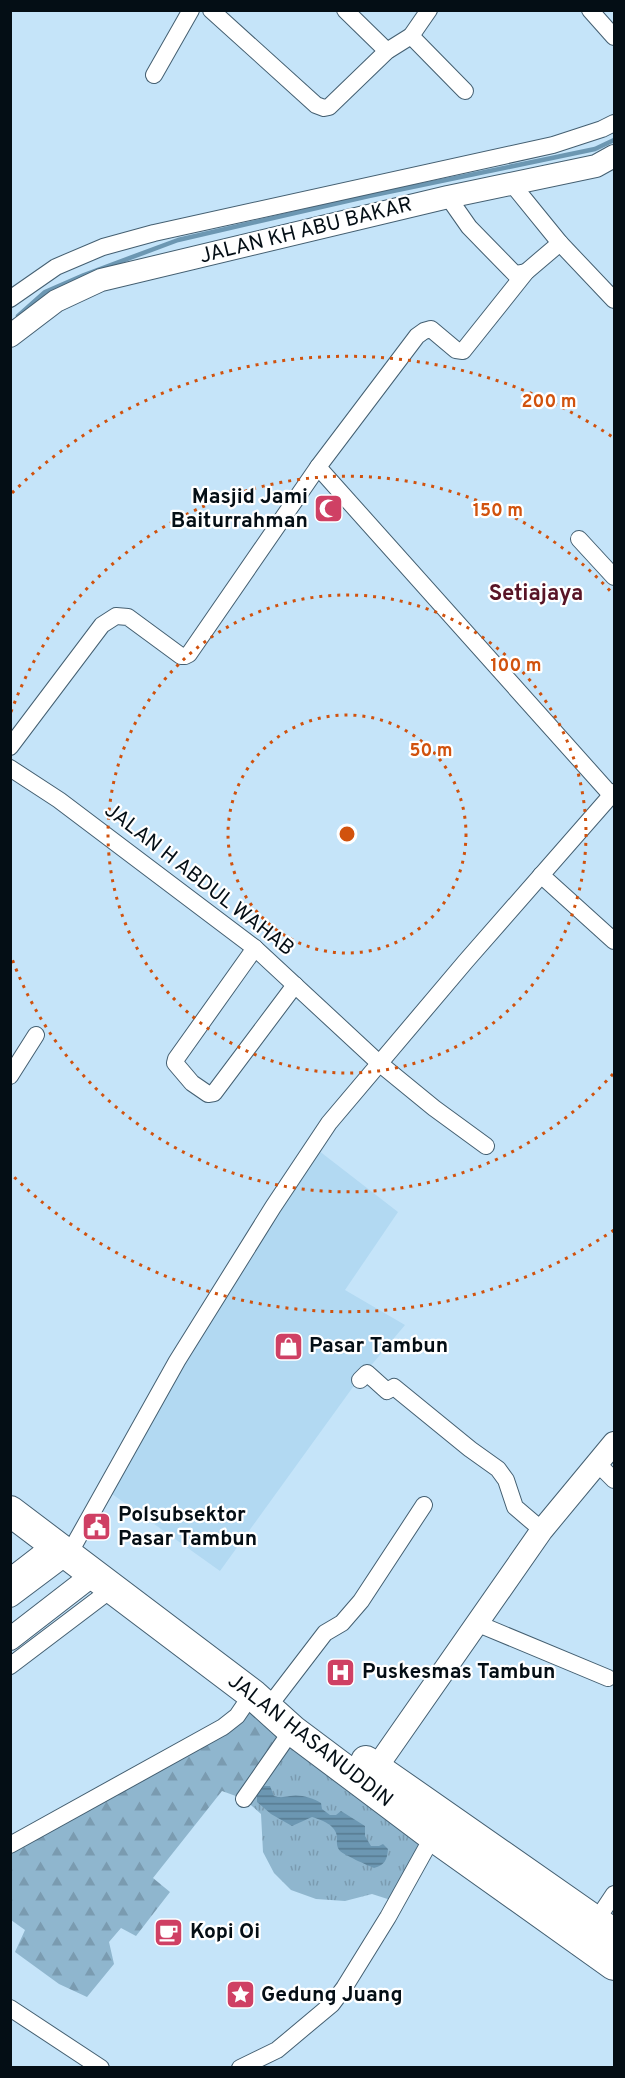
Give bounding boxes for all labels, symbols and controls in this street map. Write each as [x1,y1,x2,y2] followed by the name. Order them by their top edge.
[197,191,415,271] street label: JALAN KH ABU BAKAR
[521,391,577,414] text: 200 m
[171,484,308,535] place label: Masjid Jami Baiturrahman
[313,493,345,525] mosque icon: Masjid Jami Baiturrahman
[473,500,523,523] text: 150 m
[489,581,583,608] district label: Setiajaya
[490,655,542,678] text: 100 m
[409,740,453,763] text: 50 m
[99,797,299,963] street label: JALAN H ABDUL WAHAB
[337,824,357,844] centre of rings
[272,1330,304,1362] shop icon: Pasar Tambun
[309,1333,448,1360] place label: Pasar Tambun
[118,1502,257,1553] place label: Polsubsektor Pasar Tambun
[81,1511,113,1543] public building icon: Polsubsektor Pasar Tambun
[325,1656,357,1688] hospital icon: Puskesmas Tambun
[362,1659,556,1686] place label: Puskesmas Tambun
[222,1668,398,1814] street label: JALAN HASANUDDIN
[153,1916,185,1948] cafe icon: Kopi Oi
[190,1919,260,1946] place label: Kopi Oi
[224,1979,256,2011] place icon: Gedung Juang
[261,1982,403,2009] place label: Gedung Juang

